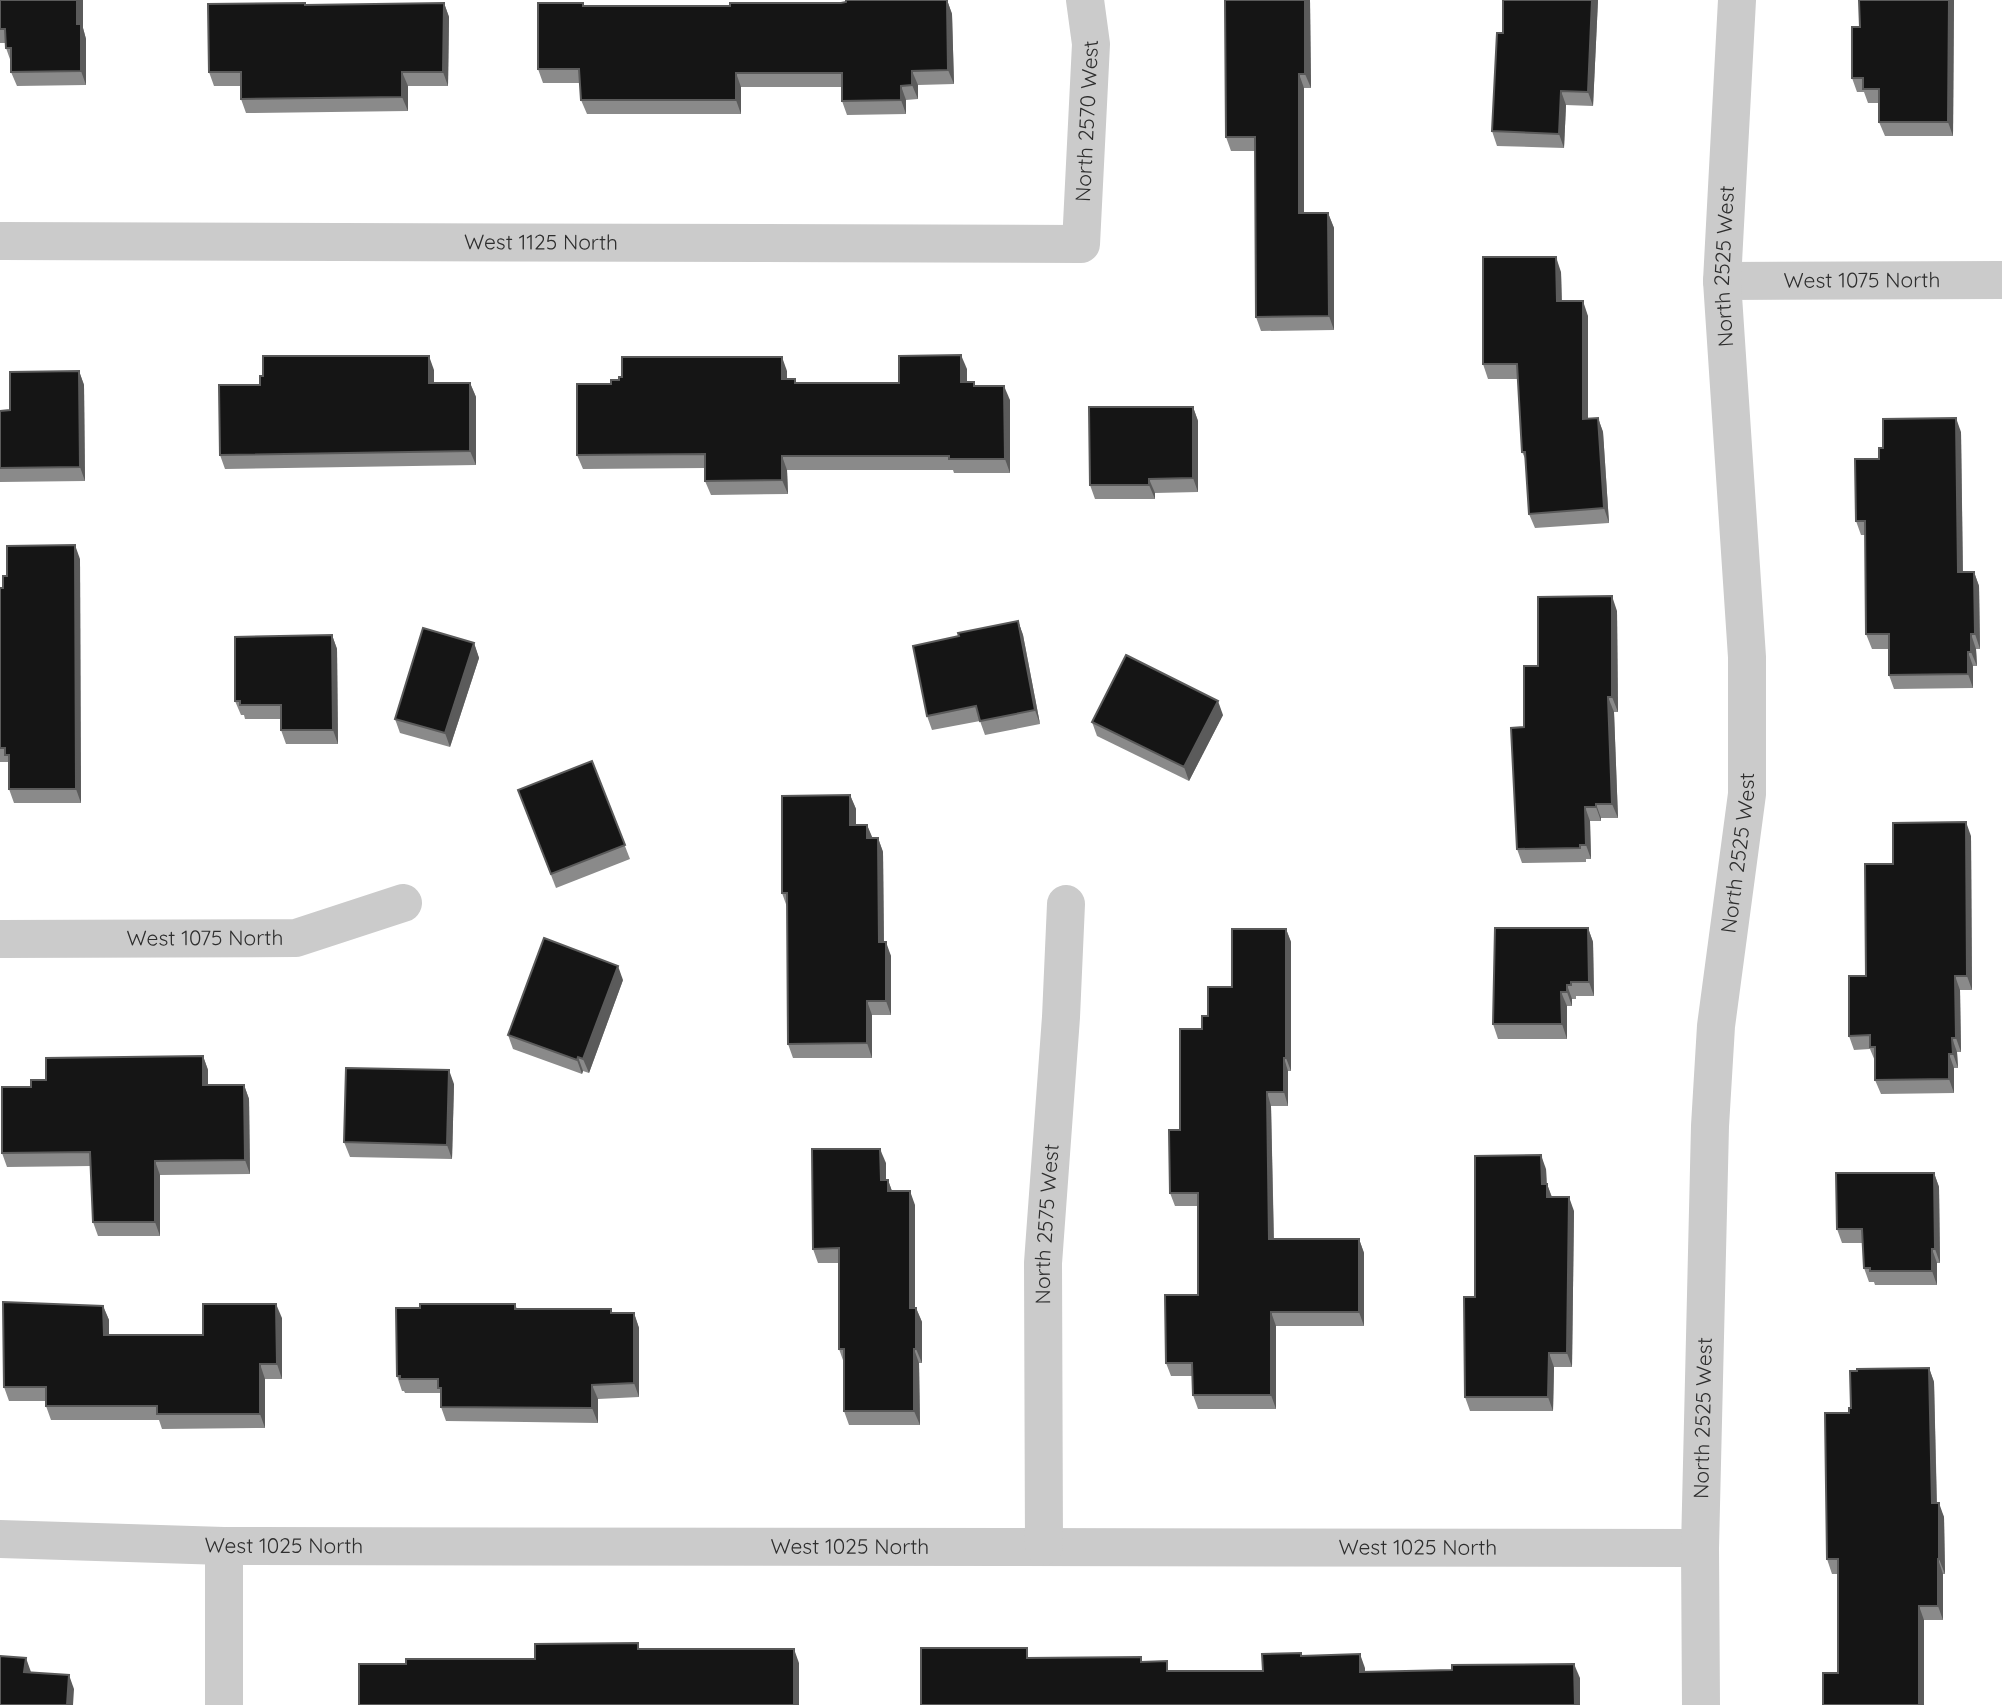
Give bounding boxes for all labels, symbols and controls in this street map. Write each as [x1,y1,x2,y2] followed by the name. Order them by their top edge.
[1069,39,1103,203] street label: North 2570 West
[1708,185,1739,348] street label: North 2525 West
[464,228,618,255] street label: West 1125 North
[1784,266,1940,293] street label: West 1075 North
[1715,773,1759,935] street label: North 2525 West
[127,924,283,951] street label: West 1075 North
[1029,1143,1064,1304] street label: North 2575 West
[1687,1337,1717,1499] street label: North 2525 West
[204,1531,363,1558] street label: West 1025 North
[770,1533,929,1559] street label: West 1025 North
[1338,1534,1497,1560] street label: West 1025 North

